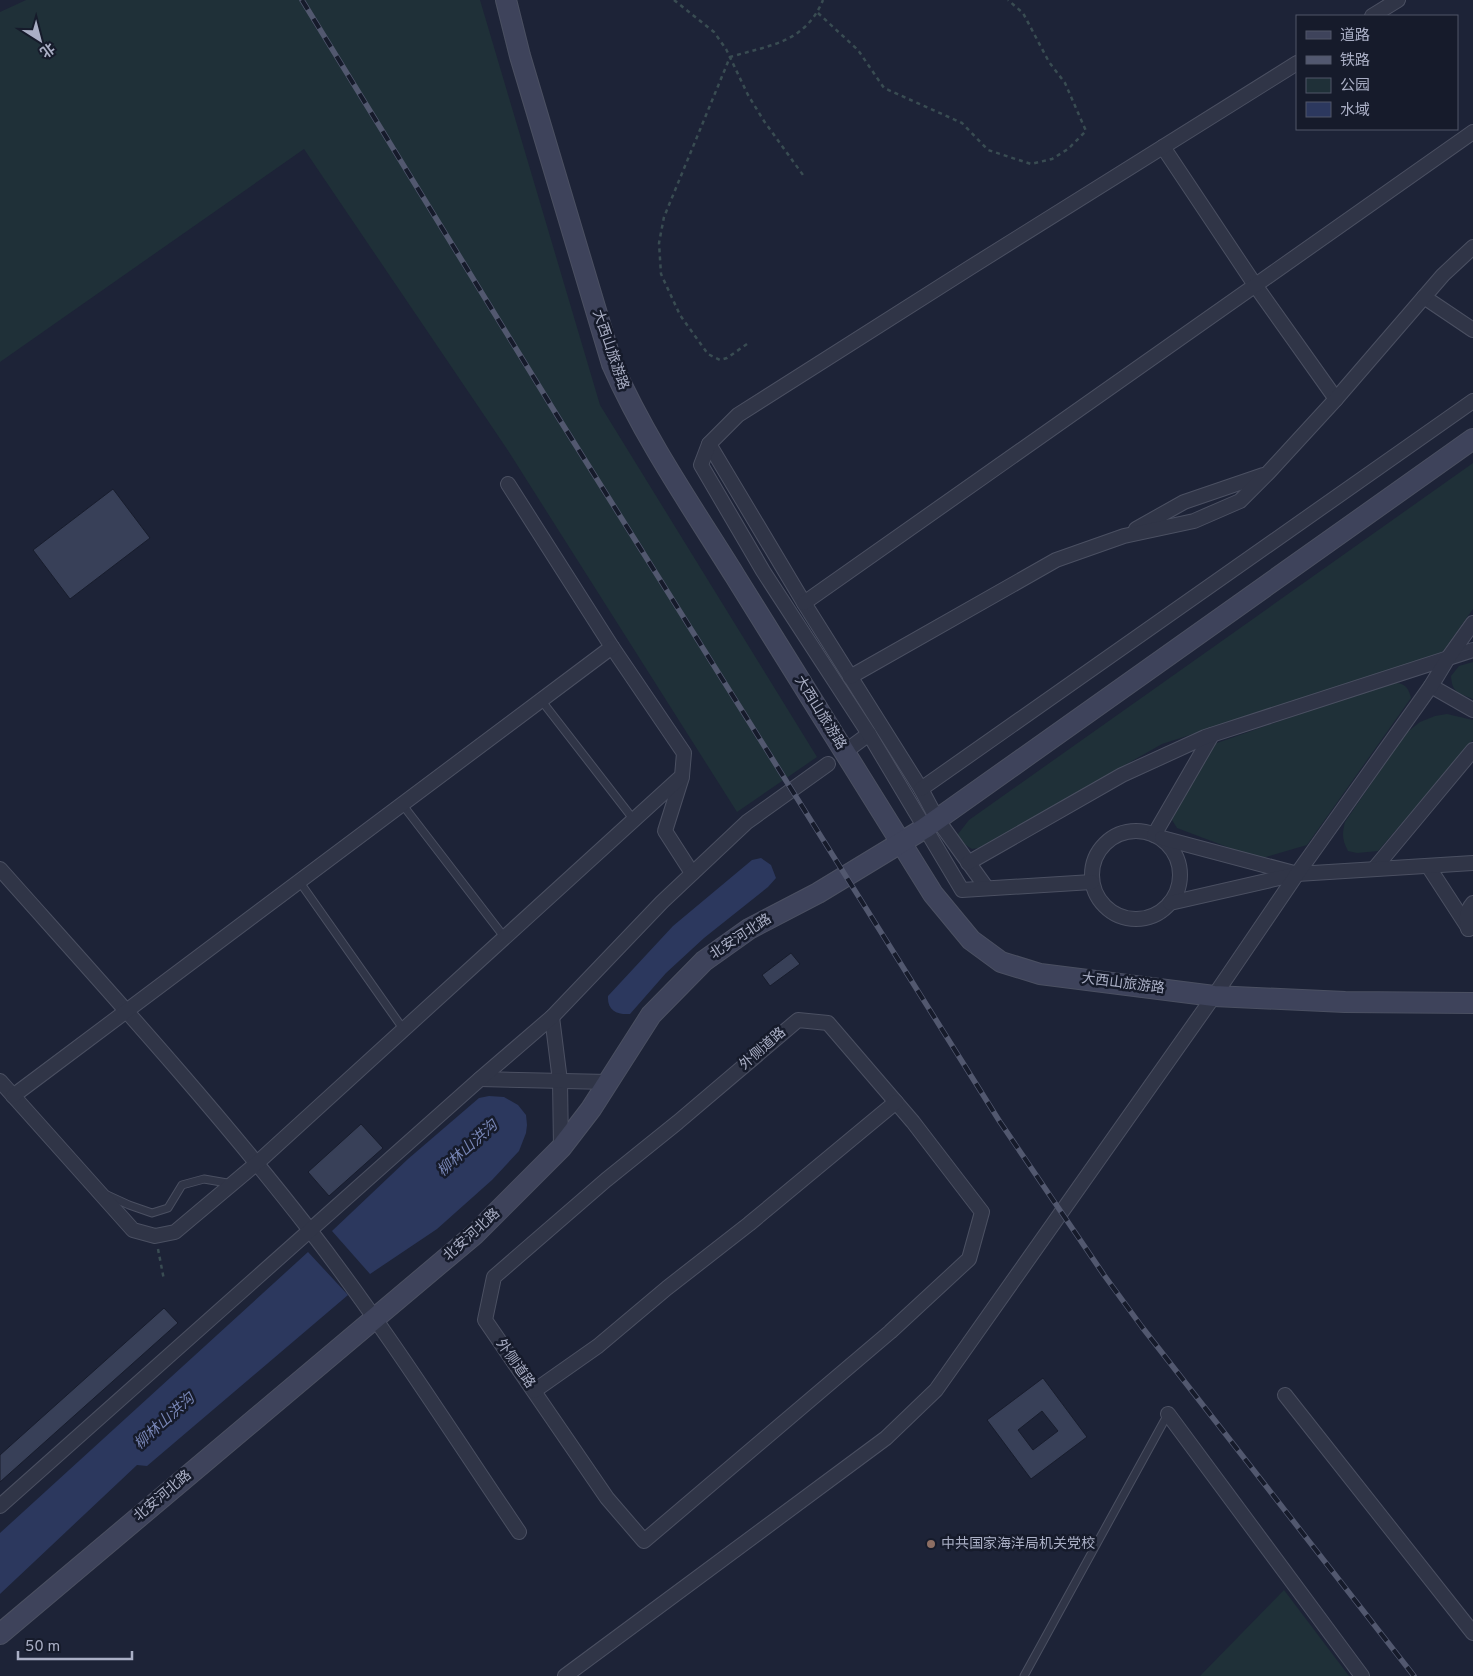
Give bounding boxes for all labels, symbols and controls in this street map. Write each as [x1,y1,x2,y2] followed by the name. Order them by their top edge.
[15,15,65,65] north arrow
[1296,15,1458,130] legend
[1340,27,1370,46] text: 道路
[36,38,57,60] text: 北
[1340,52,1370,71] text: 铁路
[1340,77,1370,96] text: 公园
[1340,102,1370,121] text: 水域
[588,308,632,392] street label: 大西山旅游路
[791,673,849,753] street label: 大西山旅游路
[706,910,775,963] street label: 北安河北路
[1080,970,1166,998] street label: 大西山旅游路
[736,1023,790,1074] street label: 外侧道路
[434,1116,504,1181] water label: 柳林山洪沟
[440,1205,504,1265] street label: 北安河北路
[492,1336,539,1392] street label: 外侧道路
[131,1389,201,1454] water label: 柳林山洪沟
[130,1466,195,1525] street label: 北安河北路
[941,1535,1095,1553] place label: 中共国家海洋局机关党校
[925,1538,937,1550] marker: 中共国家海洋局机关党校
[18,1628,131,1660] scale bar
[25,1638,60,1657] text: 50 m

